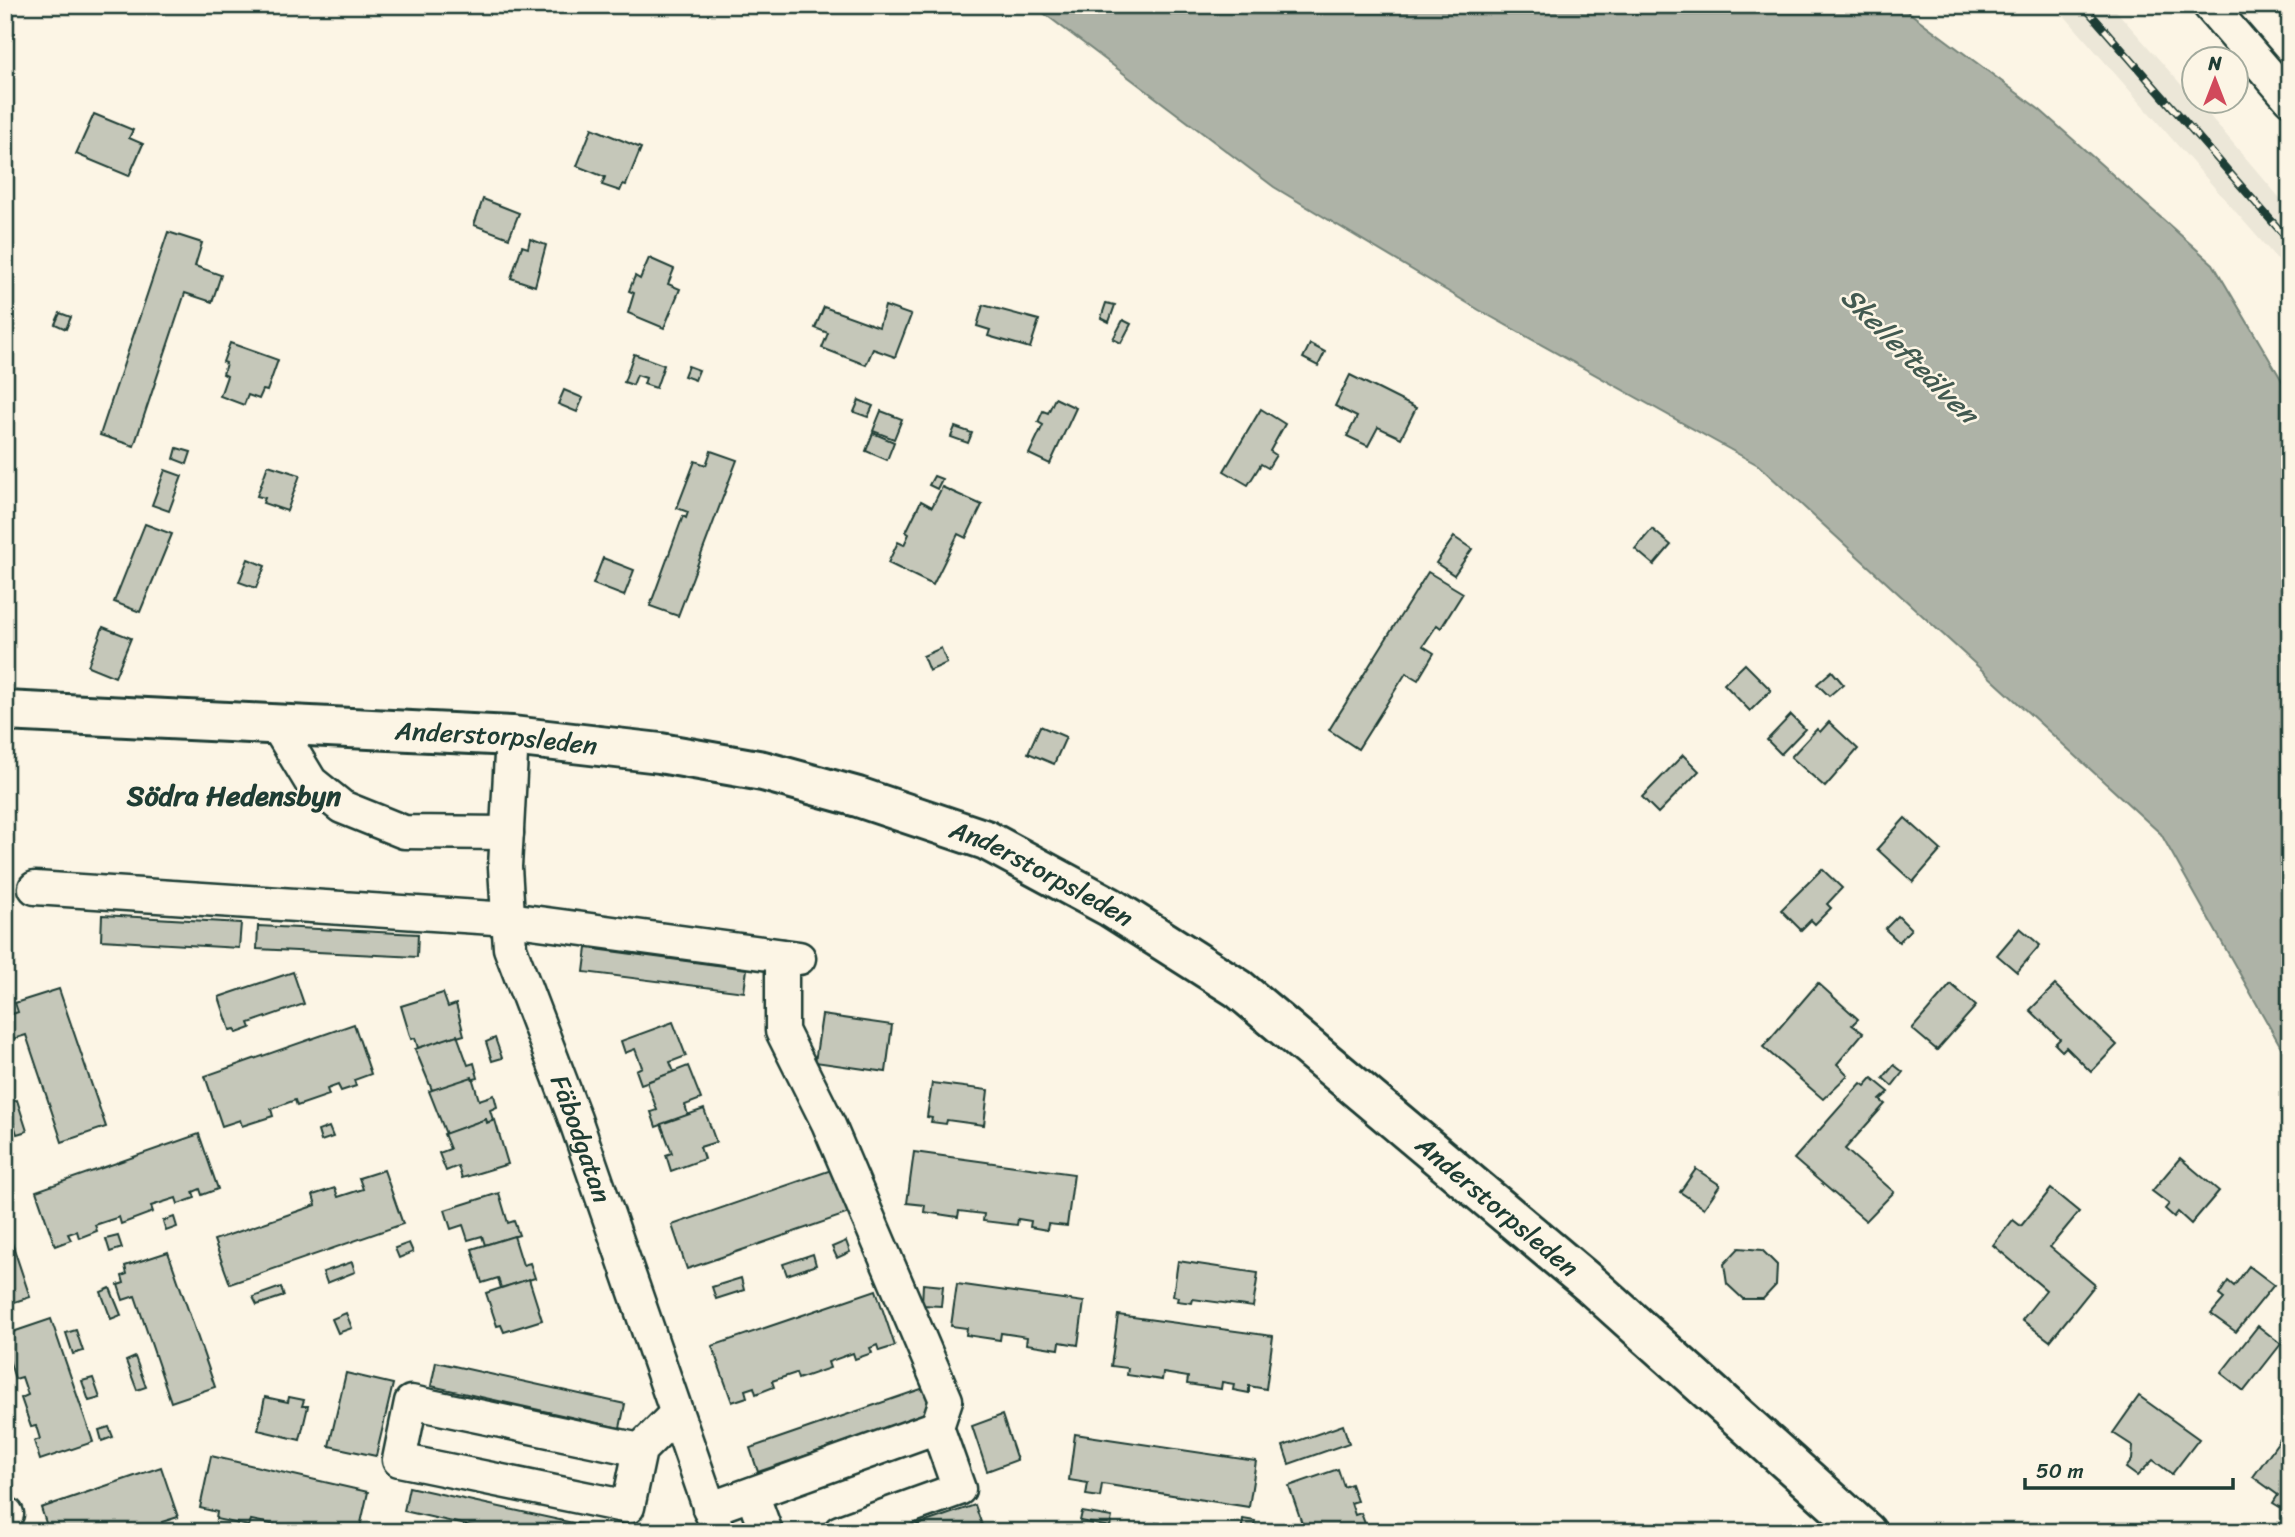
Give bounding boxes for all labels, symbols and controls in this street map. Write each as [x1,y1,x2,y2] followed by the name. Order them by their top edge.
[2180,46,2250,116] north arrow
[2207,47,2222,80] text: N
[1829,275,1992,438] water label: Skellefteälven
[393,707,600,769] street label: Anderstorpsleden
[126,771,342,820] district label: Södra Hedensbyn
[943,806,1143,940] street label: Anderstorpsleden
[537,1068,625,1209] street label: Fäbodgatan
[1404,1123,1590,1289] street label: Anderstorpsleden
[2025,1446,2234,1490] scale bar
[2036,1452,2084,1490] text: 50 m

